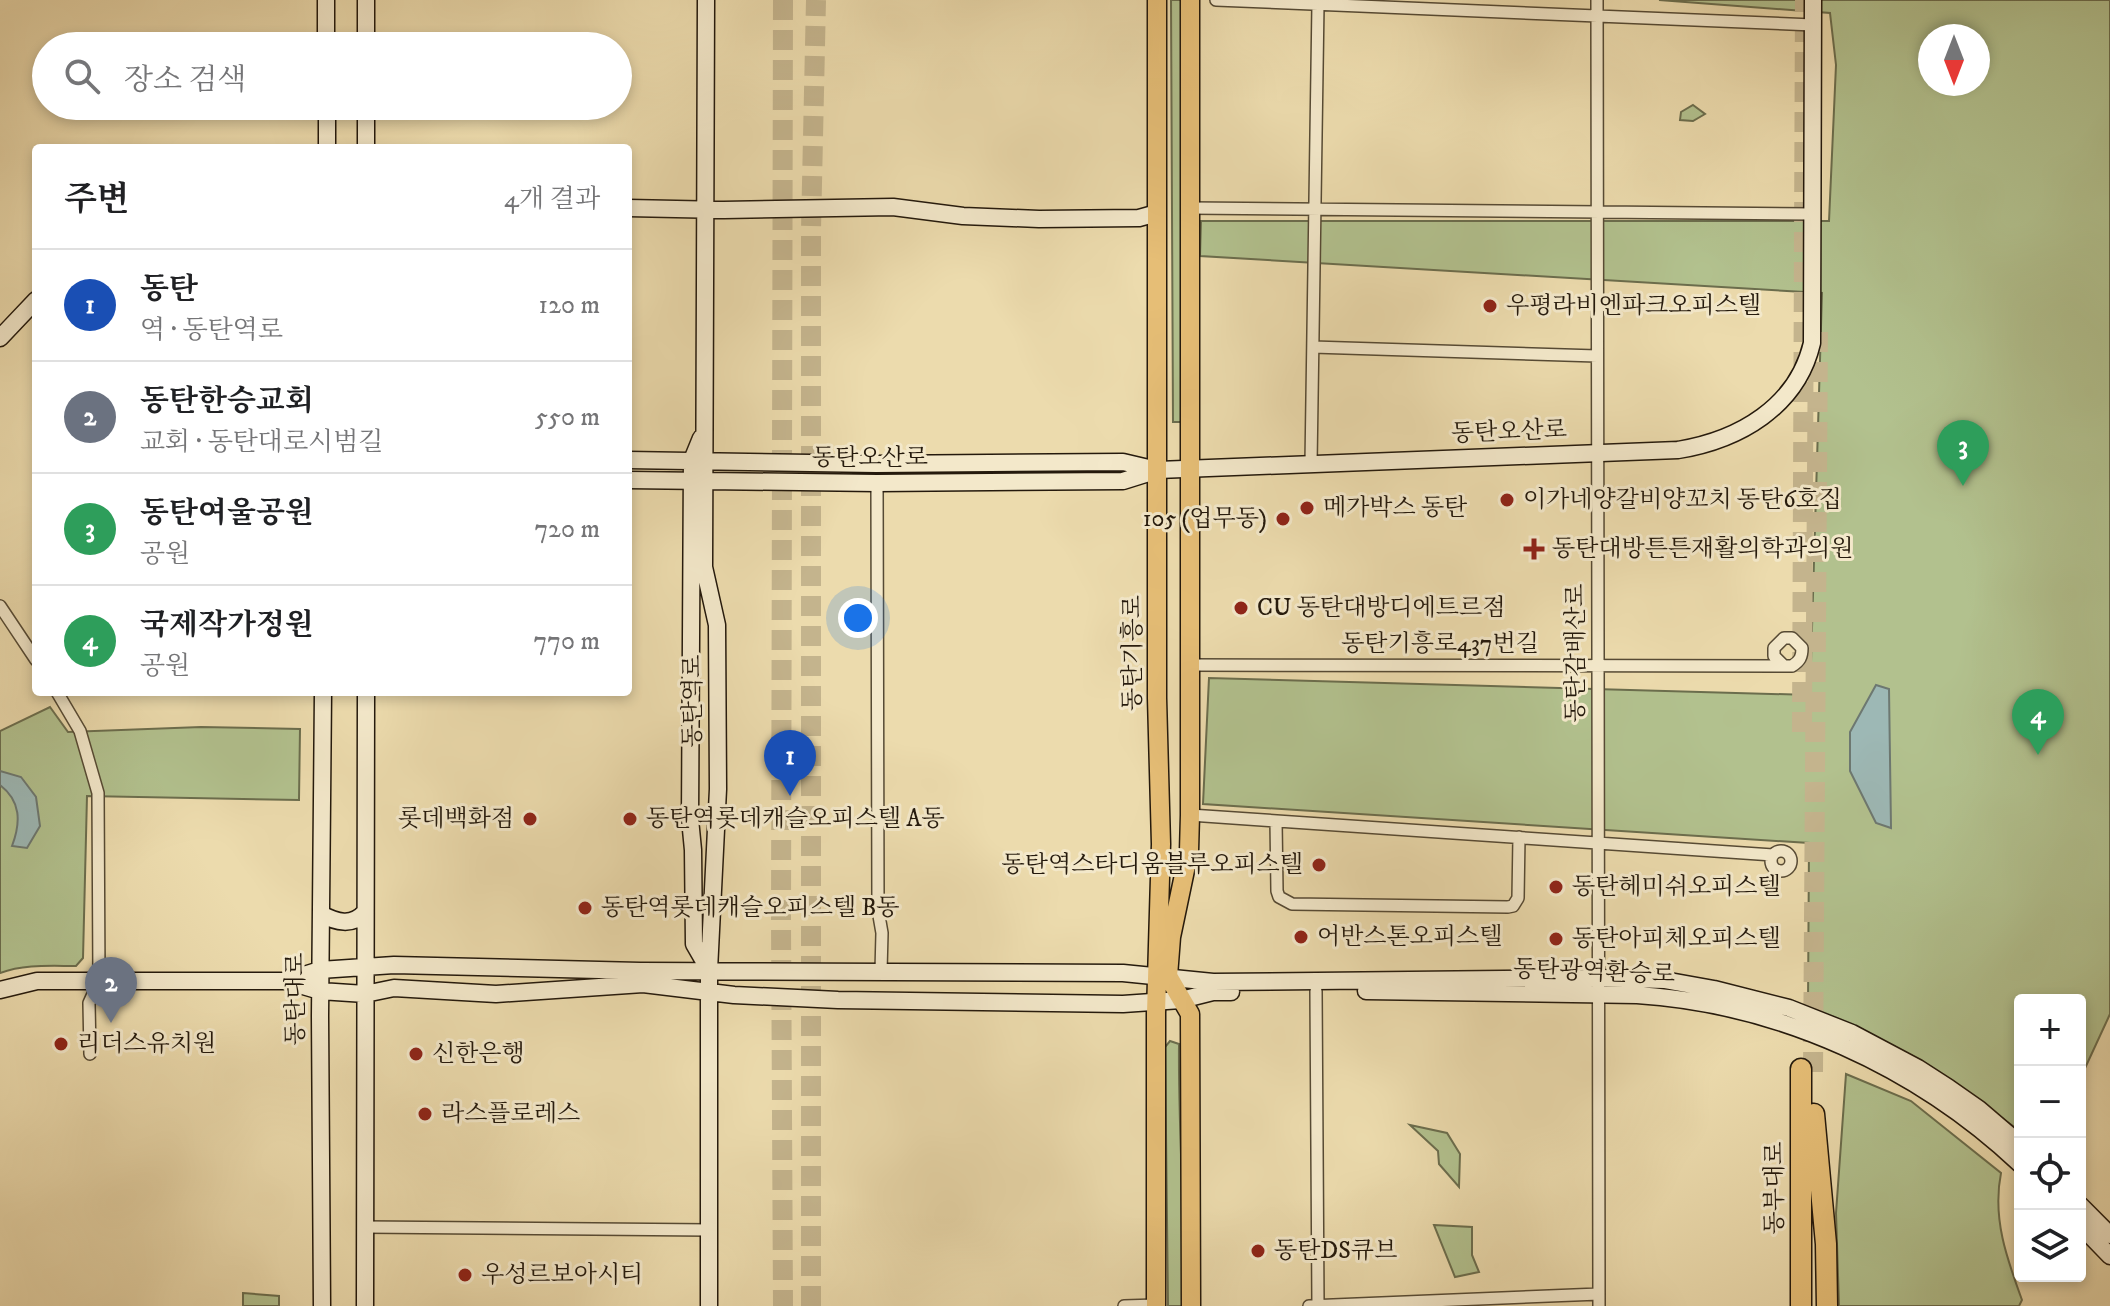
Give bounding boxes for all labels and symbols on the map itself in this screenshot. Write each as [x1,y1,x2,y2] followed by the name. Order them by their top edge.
[1918,24,1990,96] north arrow
[1506,291,1761,321] place label: 우평라비엔파크오피스텔
[1481,297,1499,315] marker: 우평라비엔파크오피스텔
[1451,415,1567,449] street label: 동탄오산로
[1937,420,1989,486] pin: 3
[812,443,928,473] street label: 동탄오산로
[1523,485,1842,515] place label: 이가네양갈비양꼬치 동탄6호집
[1498,491,1516,509] marker: 이가네양갈비양꼬치 동탄6호집
[1323,493,1468,523] place label: 메가박스 동탄
[1298,499,1316,517] marker: 메가박스 동탄
[1143,504,1267,534] place label: 105 (업무동)
[1274,510,1292,528] marker: 105 (업무동)
[1552,534,1853,564] place label: 동탄대방튼튼재활의학과의원
[1523,538,1545,560] marker: 동탄대방튼튼재활의학과의원
[1561,583,1591,723] street label: 동탄감배산로
[1257,593,1505,623] place label: CU 동탄대방디에트르점
[1118,595,1148,711] street label: 동탄기흥로
[838,598,878,638] your location
[1232,599,1250,617] marker: CU 동탄대방디에트르점
[1341,629,1539,659] street label: 동탄기흥로437번길
[678,655,708,747] street label: 동탄역로
[2012,689,2064,755] pin: 4
[764,730,816,796] pin: 1
[398,804,514,834] place label: 롯데백화점
[646,804,945,834] place label: 동탄역롯데캐슬오피스텔 A동
[521,810,539,828] marker: 롯데백화점
[621,810,639,828] marker: 동탄역롯데캐슬오피스텔 A동
[1002,850,1303,880] place label: 동탄역스타디움블루오피스텔
[1310,856,1328,874] marker: 동탄역스타디움블루오피스텔
[1572,872,1781,902] place label: 동탄헤미쉬오피스텔
[1547,878,1565,896] marker: 동탄헤미쉬오피스텔
[601,893,900,923] place label: 동탄역롯데캐슬오피스텔 B동
[576,899,594,917] marker: 동탄역롯데캐슬오피스텔 B동
[1317,922,1502,952] place label: 어반스톤오피스텔
[1572,924,1781,954] place label: 동탄아피체오피스텔
[1292,928,1310,946] marker: 어반스톤오피스텔
[1547,930,1565,948] marker: 동탄아피체오피스텔
[281,953,311,1045] street label: 동탄대로
[1512,954,1676,990] street label: 동탄광역환승로
[85,957,137,1023] pin: 2
[77,1029,216,1059] place label: 리더스유치원
[52,1035,70,1053] marker: 리더스유치원
[432,1039,525,1069] place label: 신한은행
[407,1045,425,1063] marker: 신한은행
[441,1099,580,1129] place label: 라스플로레스
[416,1105,434,1123] marker: 라스플로레스
[1760,1142,1790,1234] street label: 동부대로
[1274,1236,1397,1266] place label: 동탄DS큐브
[1249,1242,1267,1260] marker: 동탄DS큐브
[481,1260,643,1290] place label: 우성르보아시티
[456,1266,474,1284] marker: 우성르보아시티

